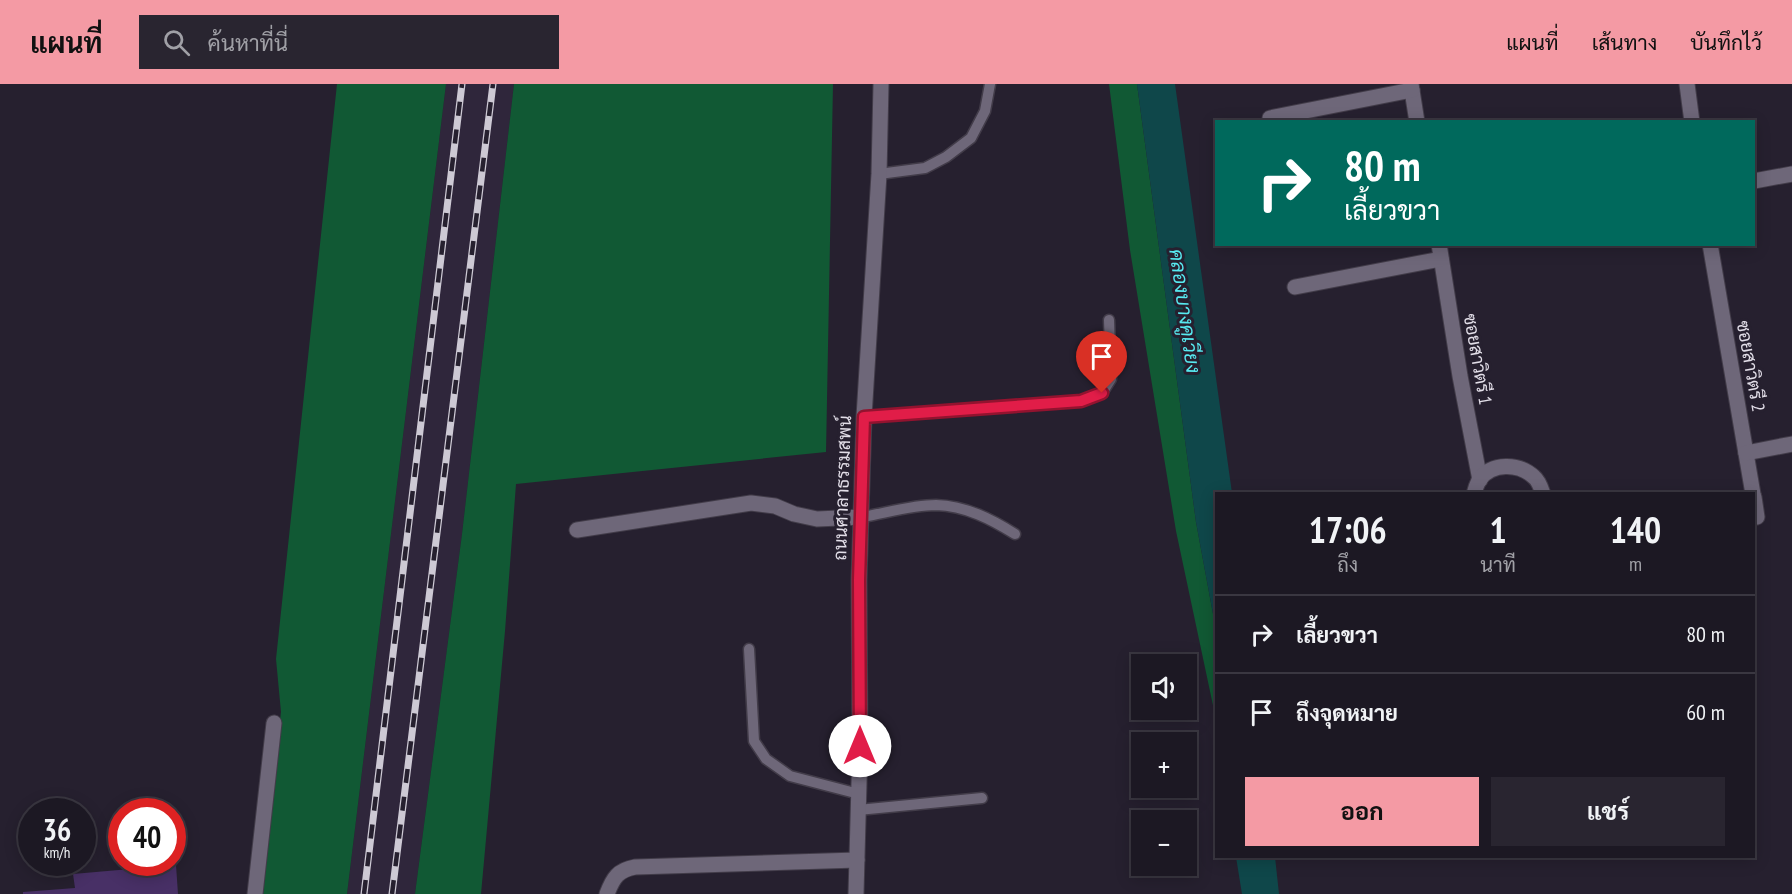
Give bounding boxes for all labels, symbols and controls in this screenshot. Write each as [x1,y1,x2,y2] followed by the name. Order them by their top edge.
[139,15,559,69] search box
[30,24,103,61] text: แผนที่
[160,26,193,59] icon: search
[208,29,288,57] text: ค้นหาที่นี่
[1506,29,1559,56] text: แผนที่
[1592,29,1657,56] text: เส้นทาง
[1690,29,1762,56] text: บันทึกไว้
[1344,138,1421,193] text: 80 m
[1245,144,1323,222] icon: right
[1344,193,1440,227] text: เลี้ยวขวา
[1161,247,1207,375] water label: คลองบางคูเวียง
[1459,312,1498,406] street label: ซอยสาวิตรี 1
[1732,319,1771,413] street label: ซอยสาวิตรี 2
[1076,331,1127,393] pin
[1085,340,1118,373] icon: arrive
[827,415,856,561] street label: ถนนศาลาธรรมสพน์
[1309,506,1387,553] text: 17:06
[1490,506,1507,553] text: 1
[1610,506,1661,553] text: 140
[1629,551,1642,577] text: m
[1337,552,1358,578] text: ถึง
[1480,552,1516,578] text: นาที
[1245,618,1278,651] icon: right
[1686,620,1725,648] text: 80 m
[1296,621,1378,649] text: เลี้ยวขวา
[1131,654,1197,876] map controls
[1131,654,1197,720] button: sound
[1245,696,1278,729] icon: arrive
[1686,698,1725,726] text: 60 m
[1296,699,1398,727] text: ถึงจุดหมาย
[828,714,892,778] position arrow
[1131,732,1197,798] button: +
[1245,777,1479,846] button: ออก
[1491,777,1725,846] button: แชร์
[108,798,186,876] speed limit sign: 40
[43,810,71,849] text: 36
[1131,810,1197,876] button: −
[44,843,70,862] text: km/h

